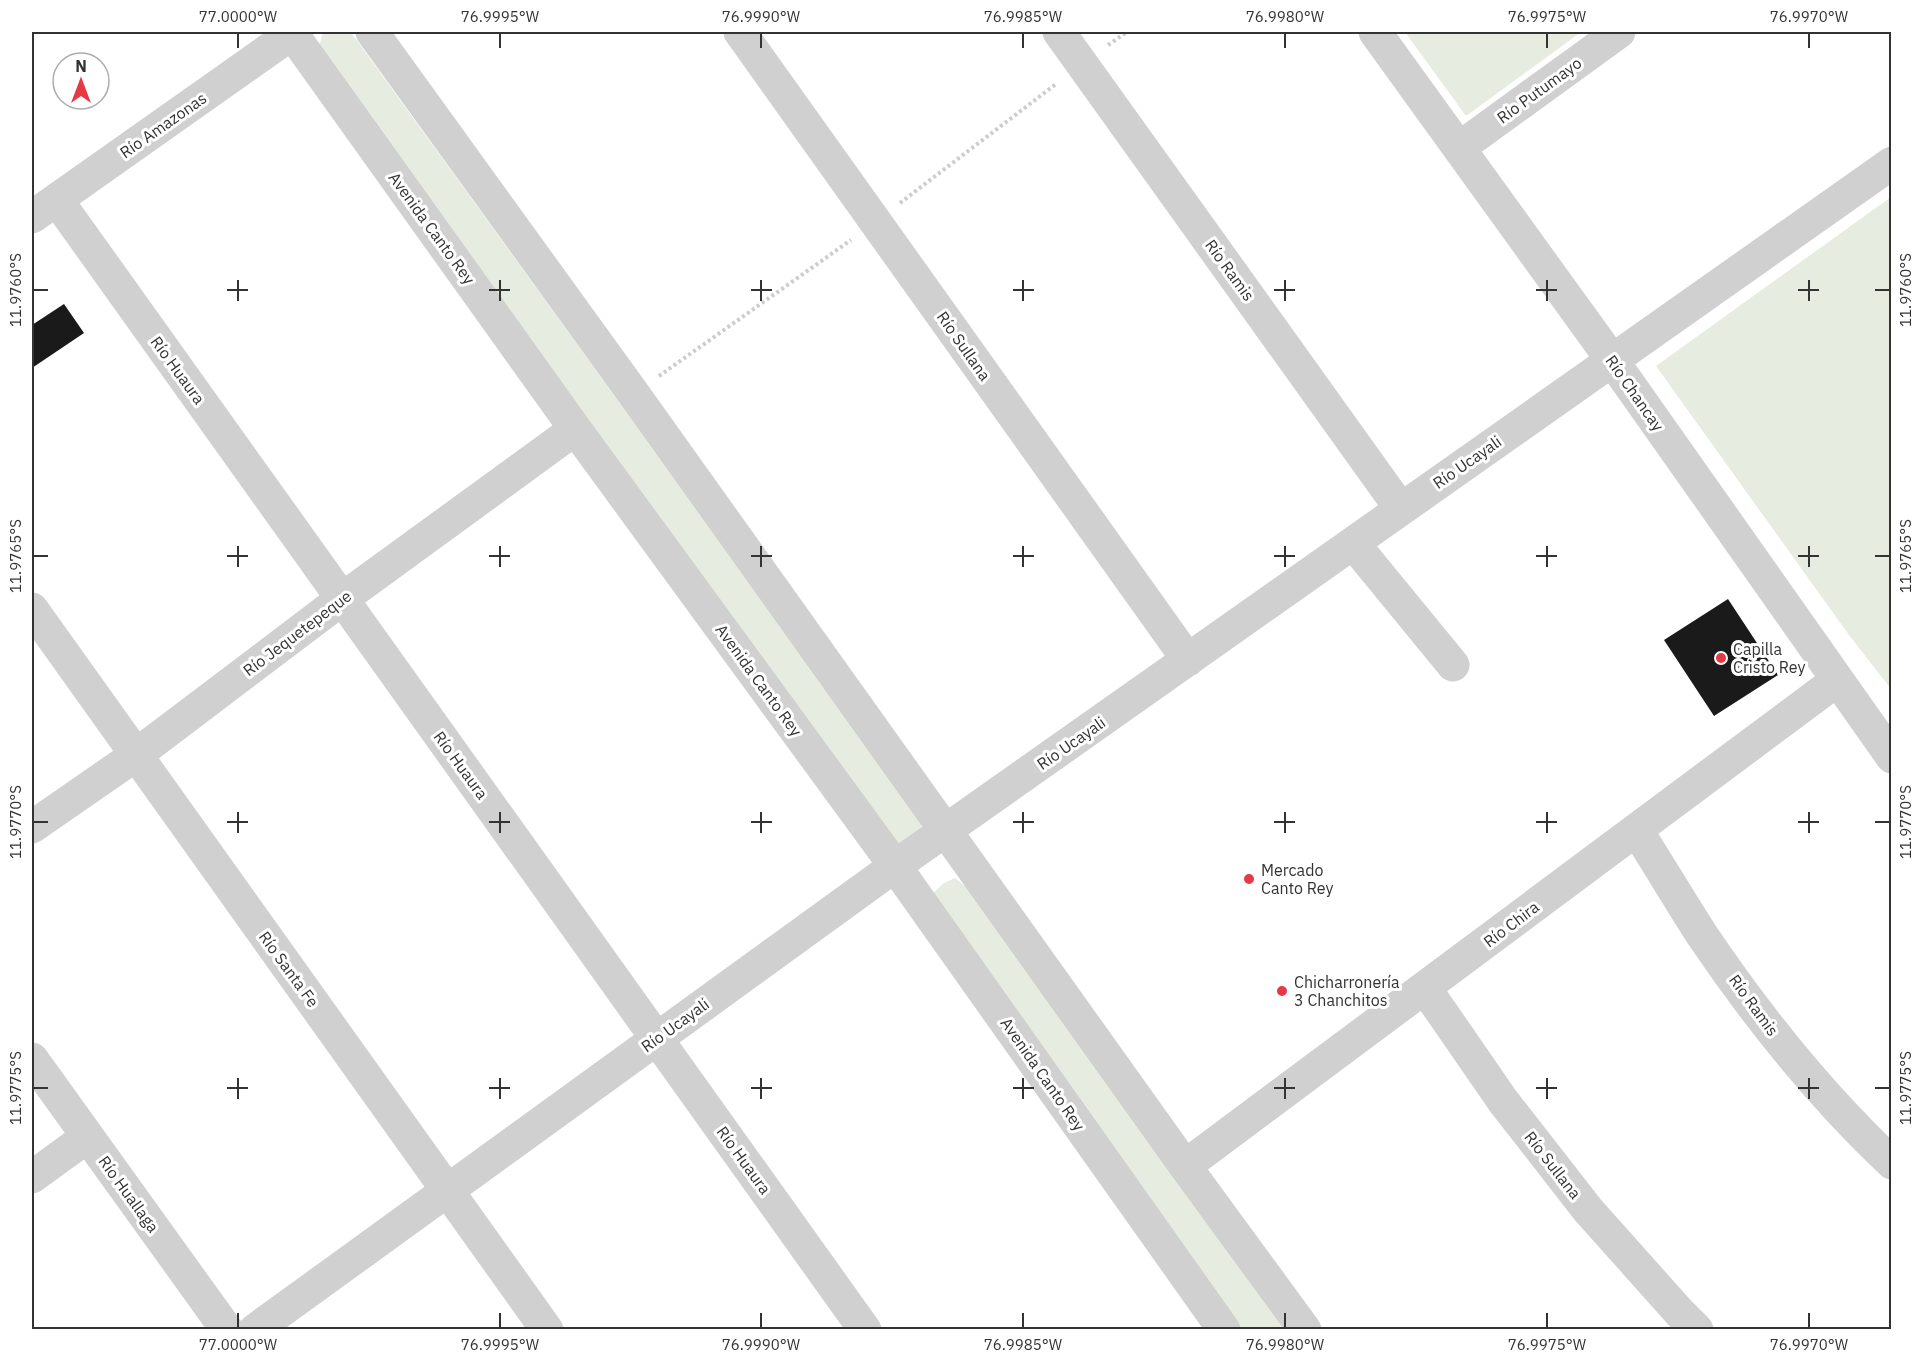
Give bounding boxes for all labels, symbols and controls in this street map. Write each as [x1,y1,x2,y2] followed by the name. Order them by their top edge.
[199,7,278,26] text: 77.0000°W
[461,7,540,26] text: 76.9995°W
[722,7,801,26] text: 76.9990°W
[984,7,1063,26] text: 76.9985°W
[1246,7,1325,26] text: 76.9980°W
[1508,7,1587,26] text: 76.9975°W
[1770,7,1849,26] text: 76.9970°W
[51,51,111,111] north arrow
[1493,53,1585,127] street label: Río Putumayo
[75,56,87,76] text: N
[116,88,210,162] street label: Río Amazonas
[385,168,479,288] street label: Avenida Canto Rey
[1201,235,1259,305] street label: Río Ramis
[6,253,25,327] text: 11.9760°S
[1896,253,1915,327] text: 11.9760°S
[933,307,995,385] street label: Río Sullana
[147,332,210,408] street label: Río Huaura
[1602,351,1668,435] street label: Río Chancay
[1429,431,1505,493] street label: Río Ucayali
[6,519,25,593] text: 11.9765°S
[1896,519,1915,593] text: 11.9765°S
[239,586,355,680] street label: Río Jequetepeque
[712,620,806,740] street label: Avenida Canto Rey
[1733,639,1805,677] place label: Capilla Cristo Rey
[1714,651,1728,665] marker: Capilla Cristo Rey
[1033,712,1109,774] street label: Río Ucayali
[430,727,493,803] street label: Río Huaura
[6,785,25,859] text: 11.9770°S
[1896,785,1915,859] text: 11.9770°S
[1261,860,1334,898] place label: Mercado Canto Rey
[1242,872,1256,886] marker: Mercado Canto Rey
[1479,896,1543,951] street label: Río Chira
[255,927,323,1011] street label: Río Santa Fe
[1725,970,1783,1040] street label: Río Ramis
[1294,972,1400,1010] place label: Chicharronería 3 Chanchitos
[1275,984,1289,998] marker: Chicharronería 3 Chanchitos
[637,994,713,1056] street label: Río Ucayali
[996,1014,1090,1135] street label: Avenida Canto Rey
[6,1051,25,1125] text: 11.9775°S
[1896,1051,1915,1125] text: 11.9775°S
[713,1122,776,1198] street label: Río Huaura
[1520,1127,1586,1203] street label: Río Sullana
[94,1152,164,1237] street label: Río Huallaga
[199,1335,278,1354] text: 77.0000°W
[461,1335,540,1354] text: 76.9995°W
[722,1335,801,1354] text: 76.9990°W
[984,1335,1063,1354] text: 76.9985°W
[1246,1335,1325,1354] text: 76.9980°W
[1508,1335,1587,1354] text: 76.9975°W
[1770,1335,1849,1354] text: 76.9970°W

